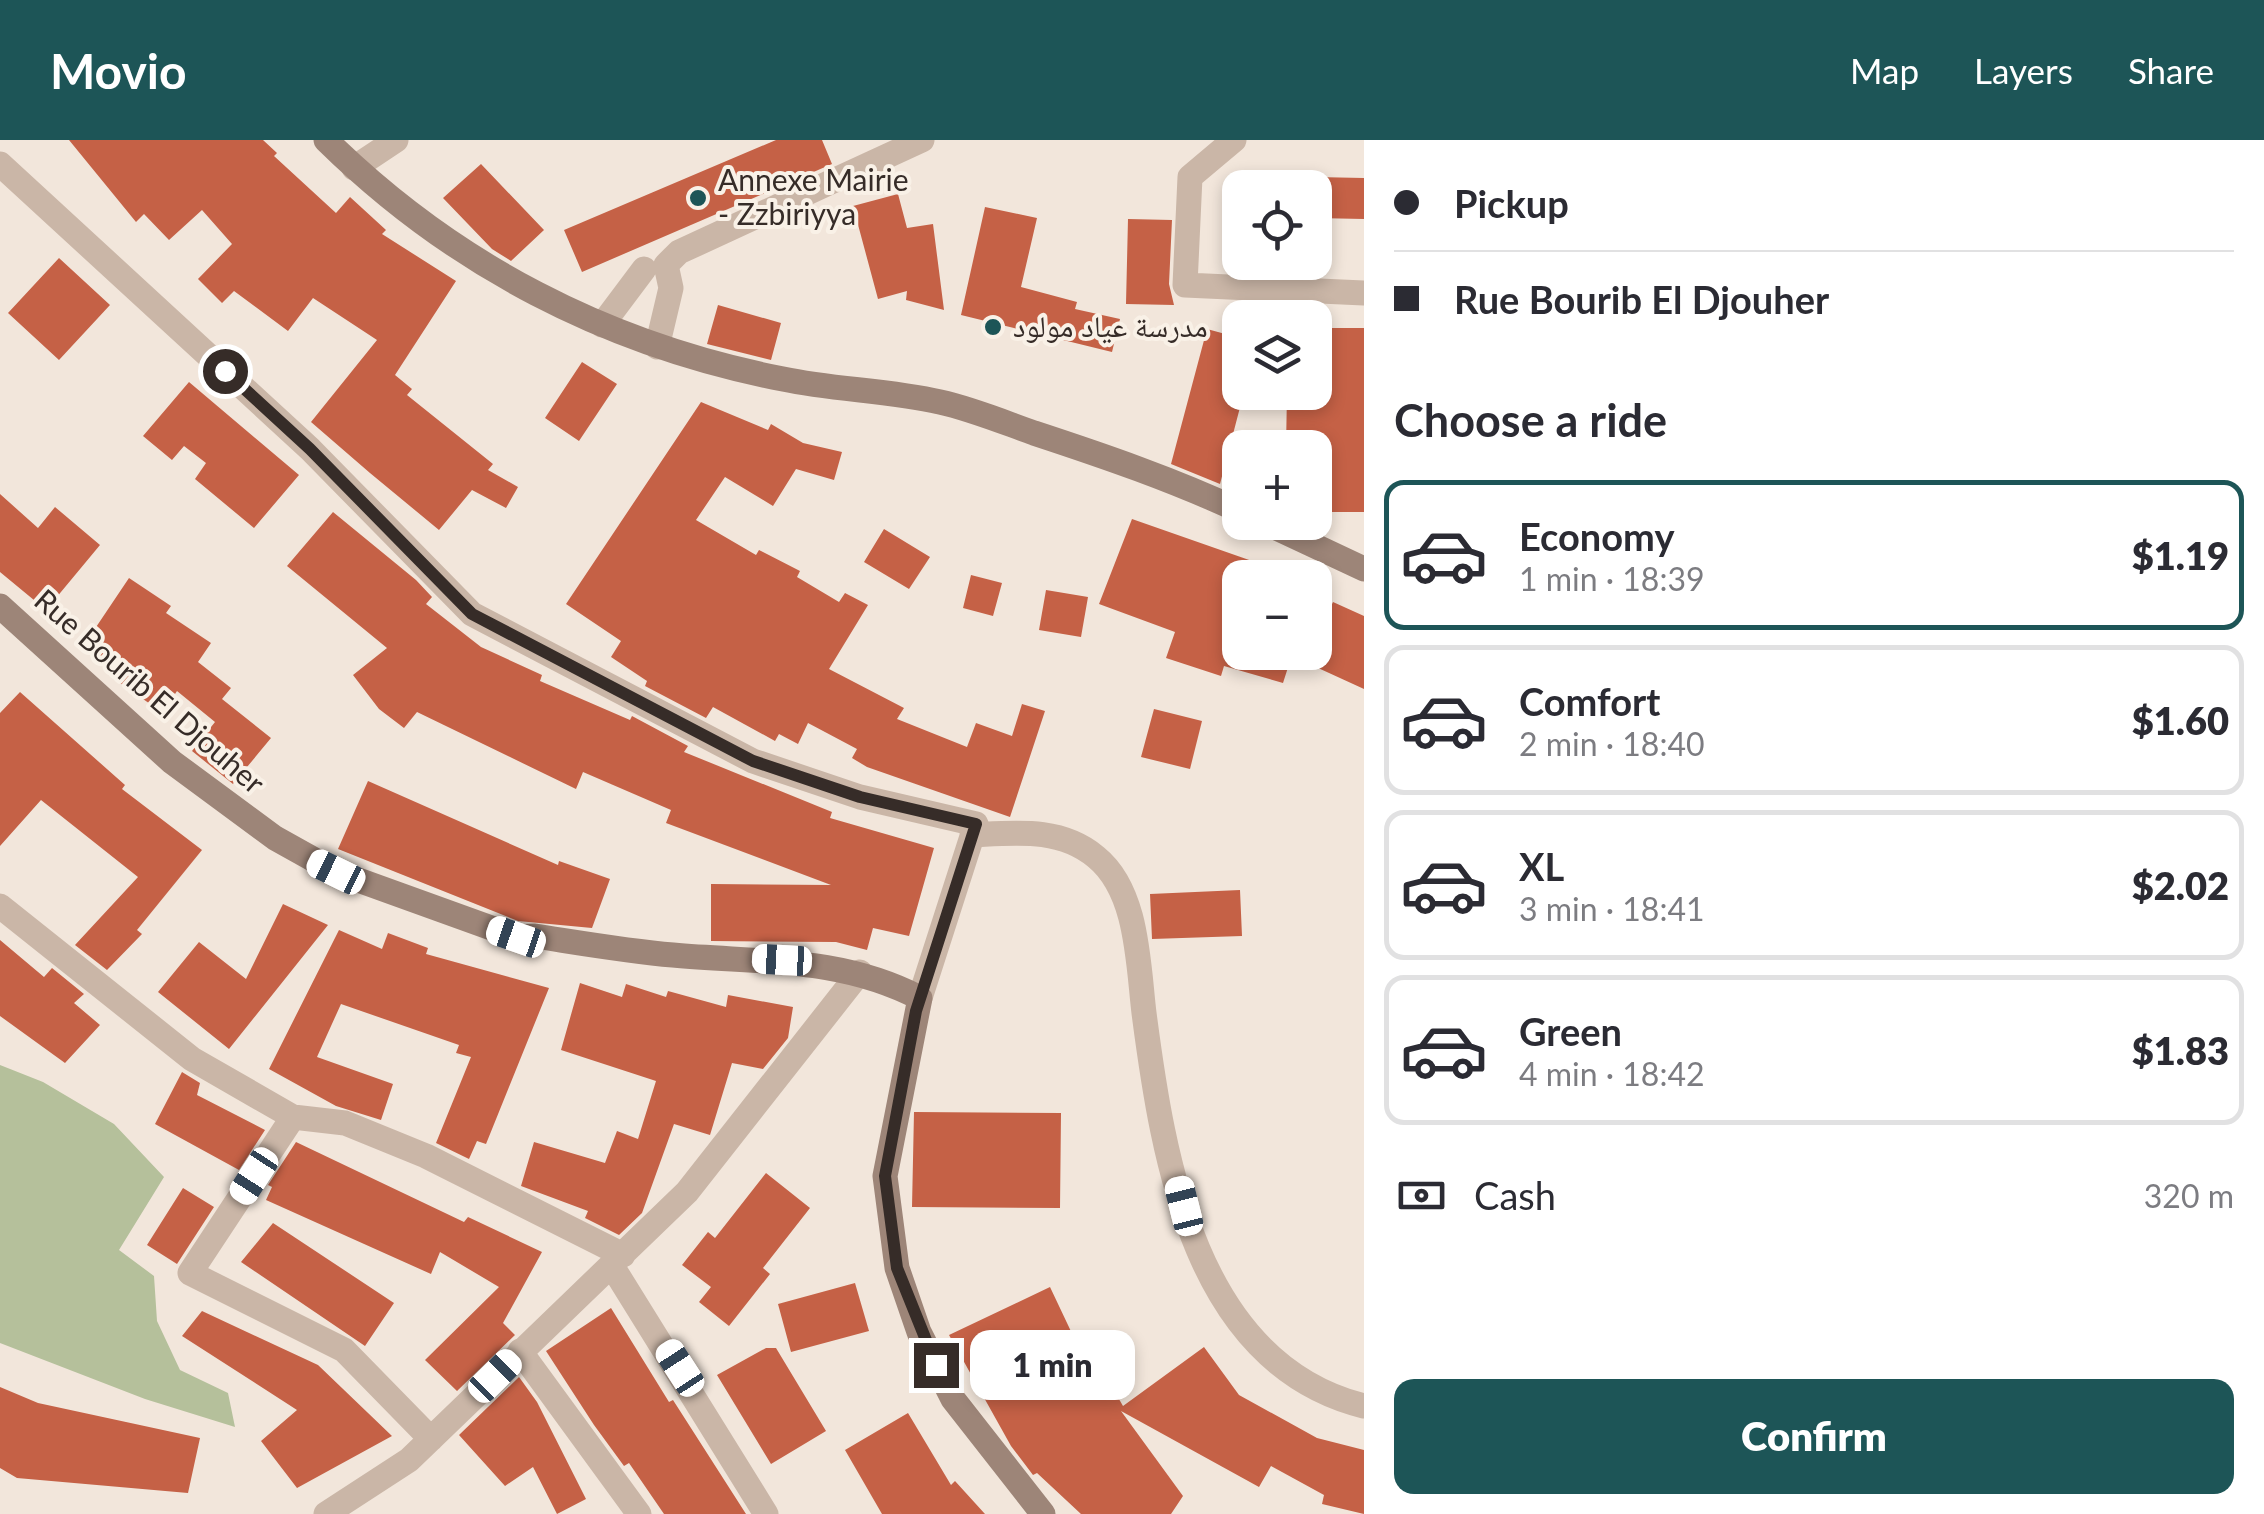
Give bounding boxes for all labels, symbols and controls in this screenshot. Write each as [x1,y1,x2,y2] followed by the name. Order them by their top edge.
[50,42,187,99] text: Movio
[1850,49,1919,91] text: Map
[1974,49,2073,91] text: Layers
[2128,49,2214,91] text: Share
[718,161,909,231] place label: Annexe Mairie - Zzbiriyya
[1222,170,1332,670] map controls
[1222,170,1332,280] button: locate
[1454,180,1569,226] text: Pickup
[687,187,709,209] marker: Annexe Mairie - Zzbiriyya
[1454,276,1829,322] text: Rue Bourib El Djouher
[1222,300,1332,410] button: layers
[1013,307,1208,344] place label: مدرسة عياد مولود
[982,316,1004,338] marker: مدرسة عياد مولود
[203,349,248,394] route start
[1394,393,1667,447] text: Choose a ride
[1222,430,1332,540] button: +
[1399,510,1489,600] icon: car
[1519,513,1674,559] text: Economy
[2132,532,2229,578] text: $1.19
[1519,559,1705,598] text: 1 min · 18:39
[1222,560,1332,670] button: −
[28,581,273,800] street label: Rue Bourib El Djouher
[1399,675,1489,765] icon: car
[1519,678,1660,724] text: Comfort
[2132,697,2229,743] text: $1.60
[1519,724,1705,763] text: 2 min · 18:40
[1399,840,1489,930] icon: car
[1519,843,1564,889] text: XL
[302,845,370,899] car
[2132,862,2229,908] text: $2.02
[1519,889,1705,928] text: 3 min · 18:41
[483,913,549,961] car
[751,943,813,977] car
[1399,1005,1489,1095] icon: car
[1519,1008,1622,1054] text: Green
[2132,1027,2229,1073] text: $1.83
[1519,1054,1705,1093] text: 4 min · 18:42
[225,1143,283,1209] car
[1394,1168,1449,1223] icon: cash
[1474,1172,1556,1218] text: Cash
[1162,1173,1206,1239] car
[2144,1176,2234,1215] text: 320 m
[971,1330,1136,1400] callout: 1 min
[651,1335,709,1401] car
[914,1343,959,1388] route end
[463,1344,527,1408] car
[1013,1345,1092,1384] text: 1 min
[1394,1379,2234,1494] button: Confirm

